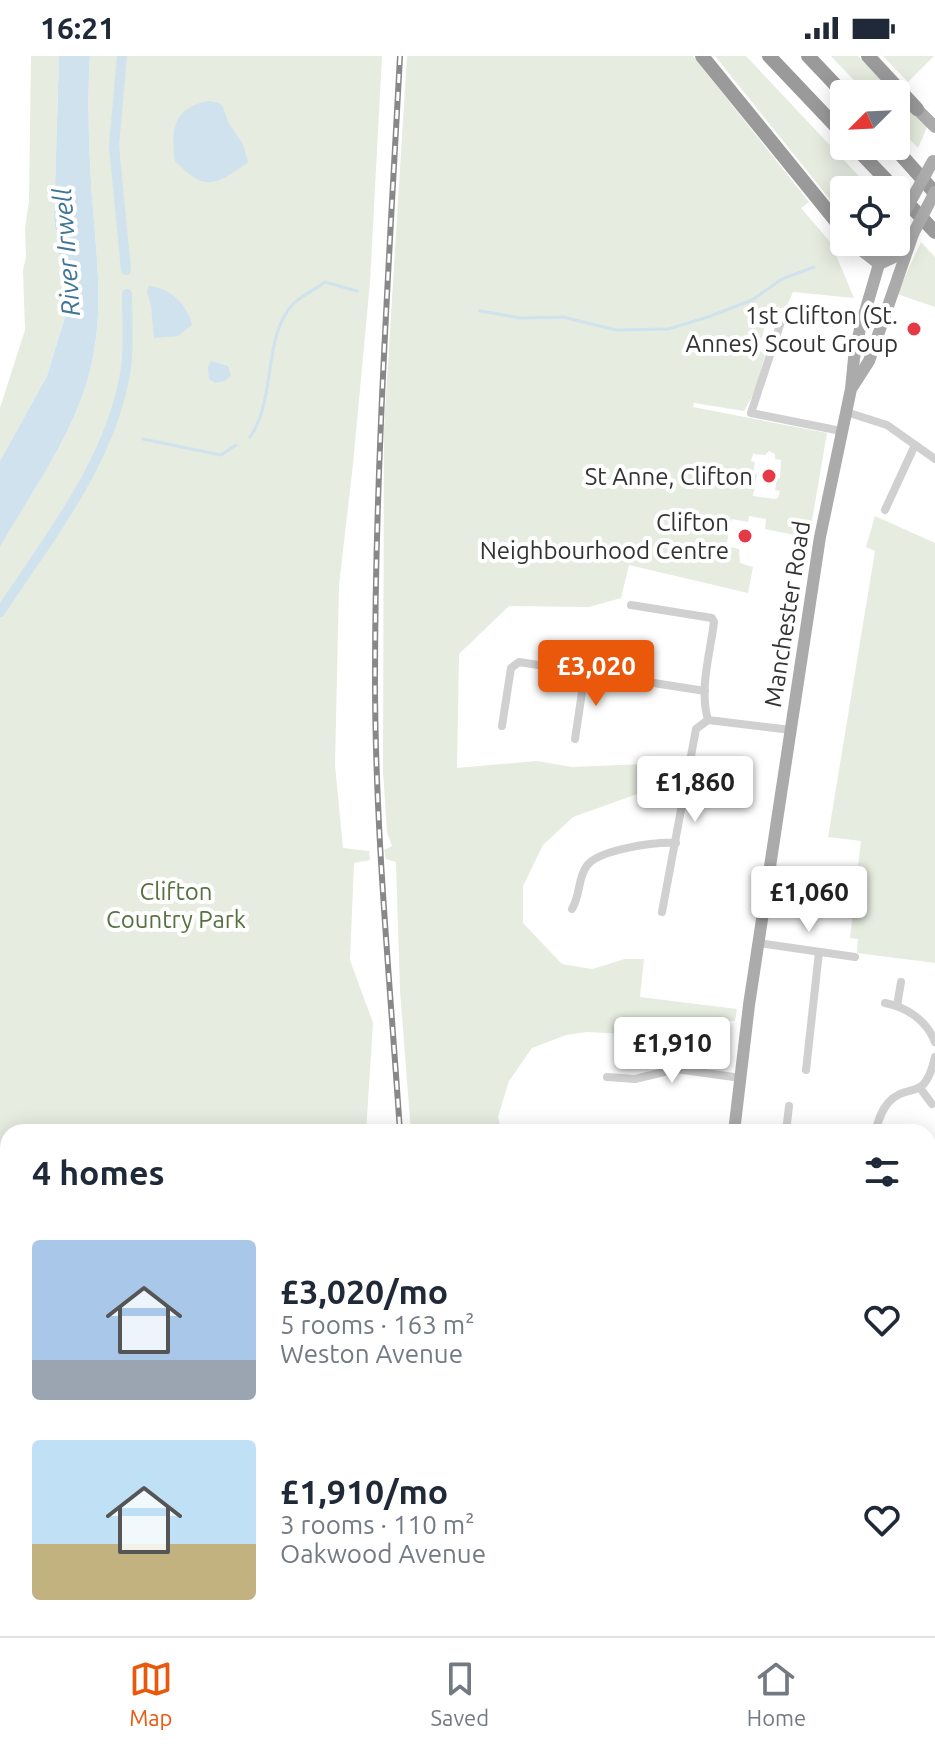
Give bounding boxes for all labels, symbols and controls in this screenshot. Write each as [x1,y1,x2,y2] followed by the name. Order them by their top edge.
[40,11,115,45] text: 16:21
[830,80,910,160] north arrow
[830,80,910,256] map controls
[830,176,910,256] button: locate
[47,187,85,317] water label: River Irwell
[686,302,898,357] place label: 1st Clifton (St. Annes) Scout Group
[905,320,923,338] marker: 1st Clifton (St. Annes) Scout Group
[585,463,753,490] place label: St Anne, Clifton
[760,467,778,485] marker: St Anne, Clifton
[480,509,729,564] place label: Clifton Neighbourhood Centre
[759,519,815,709] street label: Manchester Road
[736,527,754,545] marker: Clifton Neighbourhood Centre
[531,640,661,708] pin: £3,020
[556,651,636,680] text: £3,020
[630,756,760,824] pin: £1,860
[655,767,735,796] text: £1,860
[744,866,874,934] pin: £1,060
[769,877,849,906] text: £1,060
[106,878,246,933] park label: Clifton Country Park
[607,1017,737,1085] pin: £1,910
[632,1028,712,1057] text: £1,910
[860,1150,904,1194] icon: filters
[32,1153,165,1191] text: 4 homes
[96,1272,192,1368] icon: home
[280,1272,448,1310] text: £3,020/mo
[860,1298,904,1342] icon: heart
[280,1310,475,1339] text: 5 rooms · 163 m²
[280,1339,463,1368] text: Weston Avenue
[96,1472,192,1568] icon: home
[280,1472,448,1510] text: £1,910/mo
[860,1498,904,1542] icon: heart
[280,1510,475,1539] text: 3 rooms · 110 m²
[280,1539,486,1568] text: Oakwood Avenue
[129,1657,173,1730] tab: Map
[431,1657,489,1730] tab: Saved
[747,1657,806,1730] tab: Home

